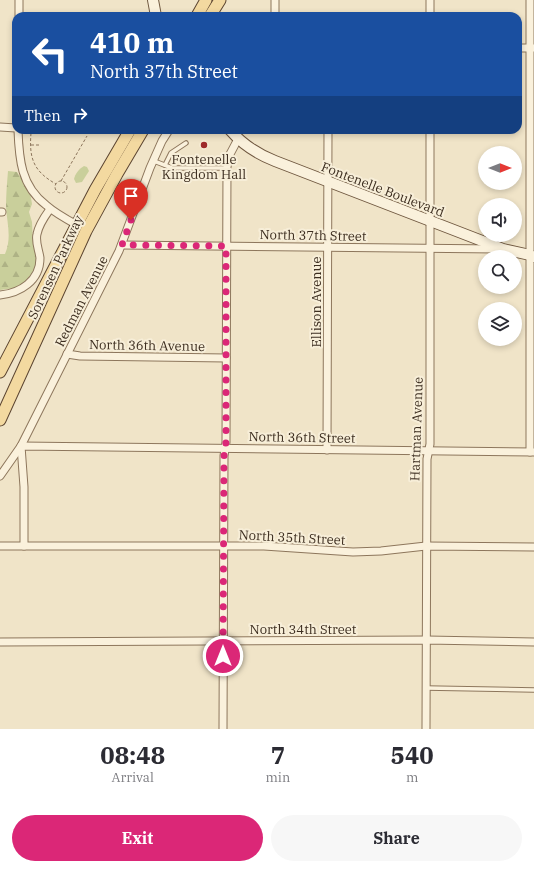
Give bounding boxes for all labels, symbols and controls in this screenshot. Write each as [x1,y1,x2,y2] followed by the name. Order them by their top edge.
[90,24,174,61] text: 410 m
[24,28,76,80] icon: left
[90,60,238,83] text: North 37th Street
[69,104,91,126] icon: right
[24,106,61,125] text: Then
[199,140,209,150] marker: Fontenelle Kingdom Hall
[478,146,522,190] north arrow
[478,146,522,346] map controls
[162,151,246,183] place label: Fontenelle Kingdom Hall
[319,158,447,221] street label: Fontenelle Boulevard
[114,179,148,220] pin
[120,185,142,207] icon: arrive
[478,198,522,242] button: sound
[24,212,87,322] street label: Sorensen Parkway
[259,226,367,245] street label: North 37th Street
[478,250,522,294] button: search
[51,253,112,350] street label: Redman Avenue
[308,257,325,347] street label: Ellison Avenue
[478,302,522,346] button: layers
[89,336,205,355] street label: North 36th Avenue
[406,377,427,481] street label: Hartman Avenue
[248,428,356,447] street label: North 36th Street
[238,526,346,549] street label: North 35th Street
[250,621,357,638] street label: North 34th Street
[202,635,244,677] position arrow
[100,739,165,771] text: 08:48
[271,739,285,771] text: 7
[391,739,434,771] text: 540
[112,769,154,786] text: Arrival
[265,769,290,786] text: min
[406,769,418,786] text: m
[12,815,263,861] button: Exit
[271,815,522,861] button: Share

